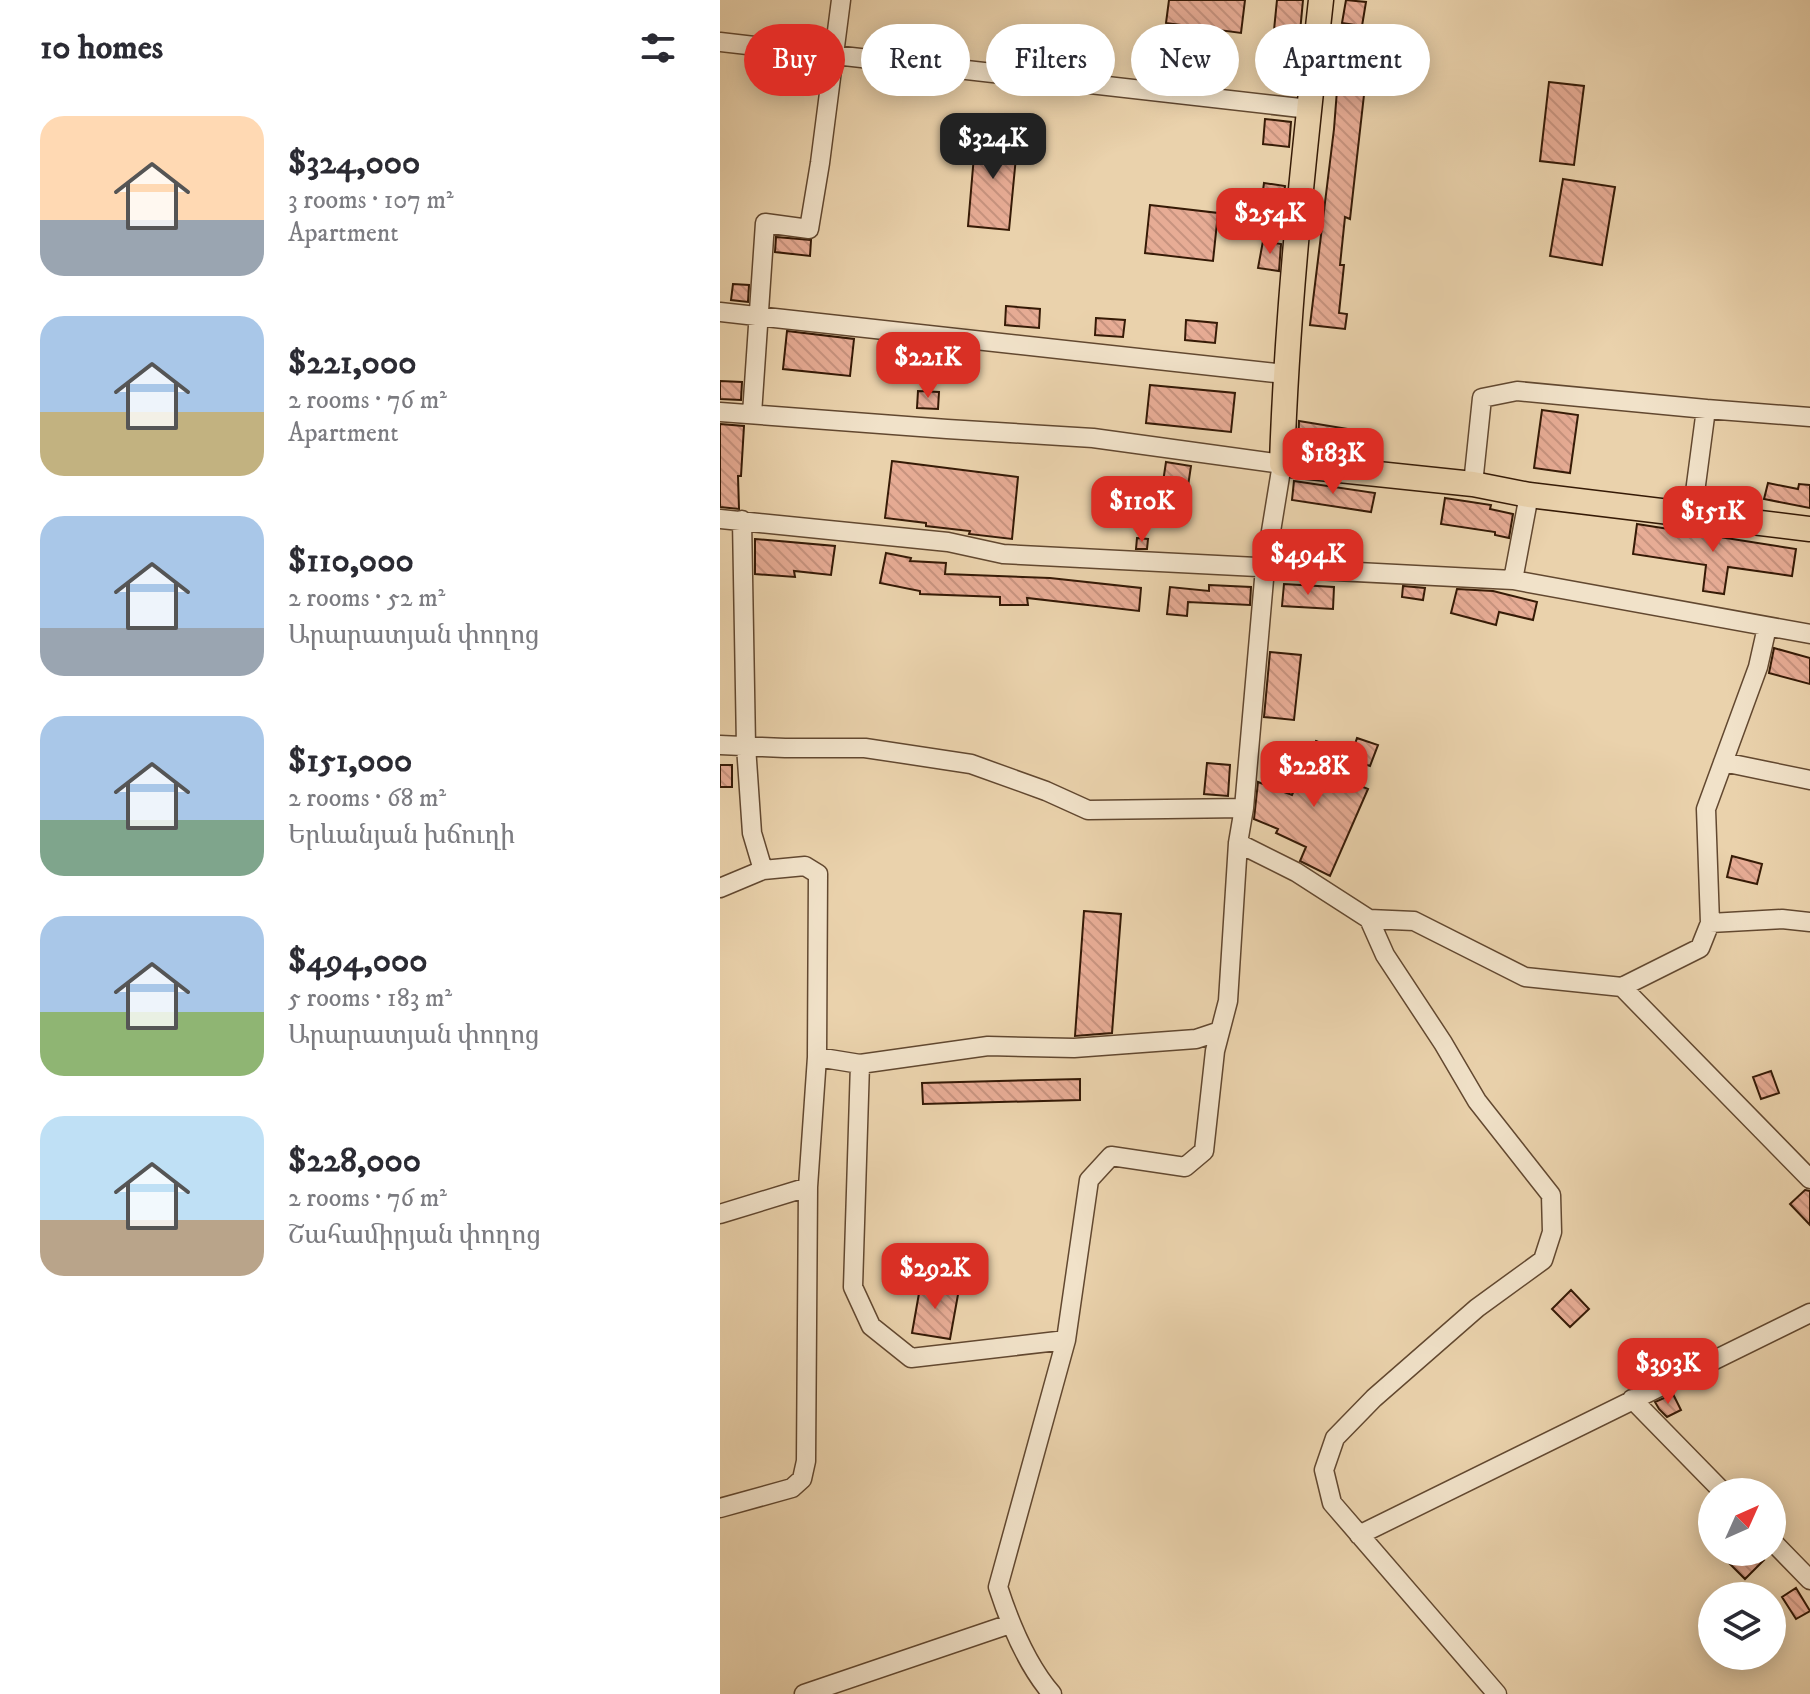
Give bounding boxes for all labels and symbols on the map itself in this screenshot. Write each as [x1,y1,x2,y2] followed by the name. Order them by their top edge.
[937,113,1049,181] pin: $324K
[1214,188,1326,256] pin: $254K
[872,332,984,400] pin: $221K
[1277,428,1389,496] pin: $183K
[1086,476,1198,544] pin: $110K
[1657,486,1769,554] pin: $151K
[1252,529,1364,597] pin: $494K
[1258,741,1370,809] pin: $228K
[879,1243,991,1311] pin: $292K
[1612,1338,1724,1406] pin: $393K
[1698,1478,1786,1566] north arrow

